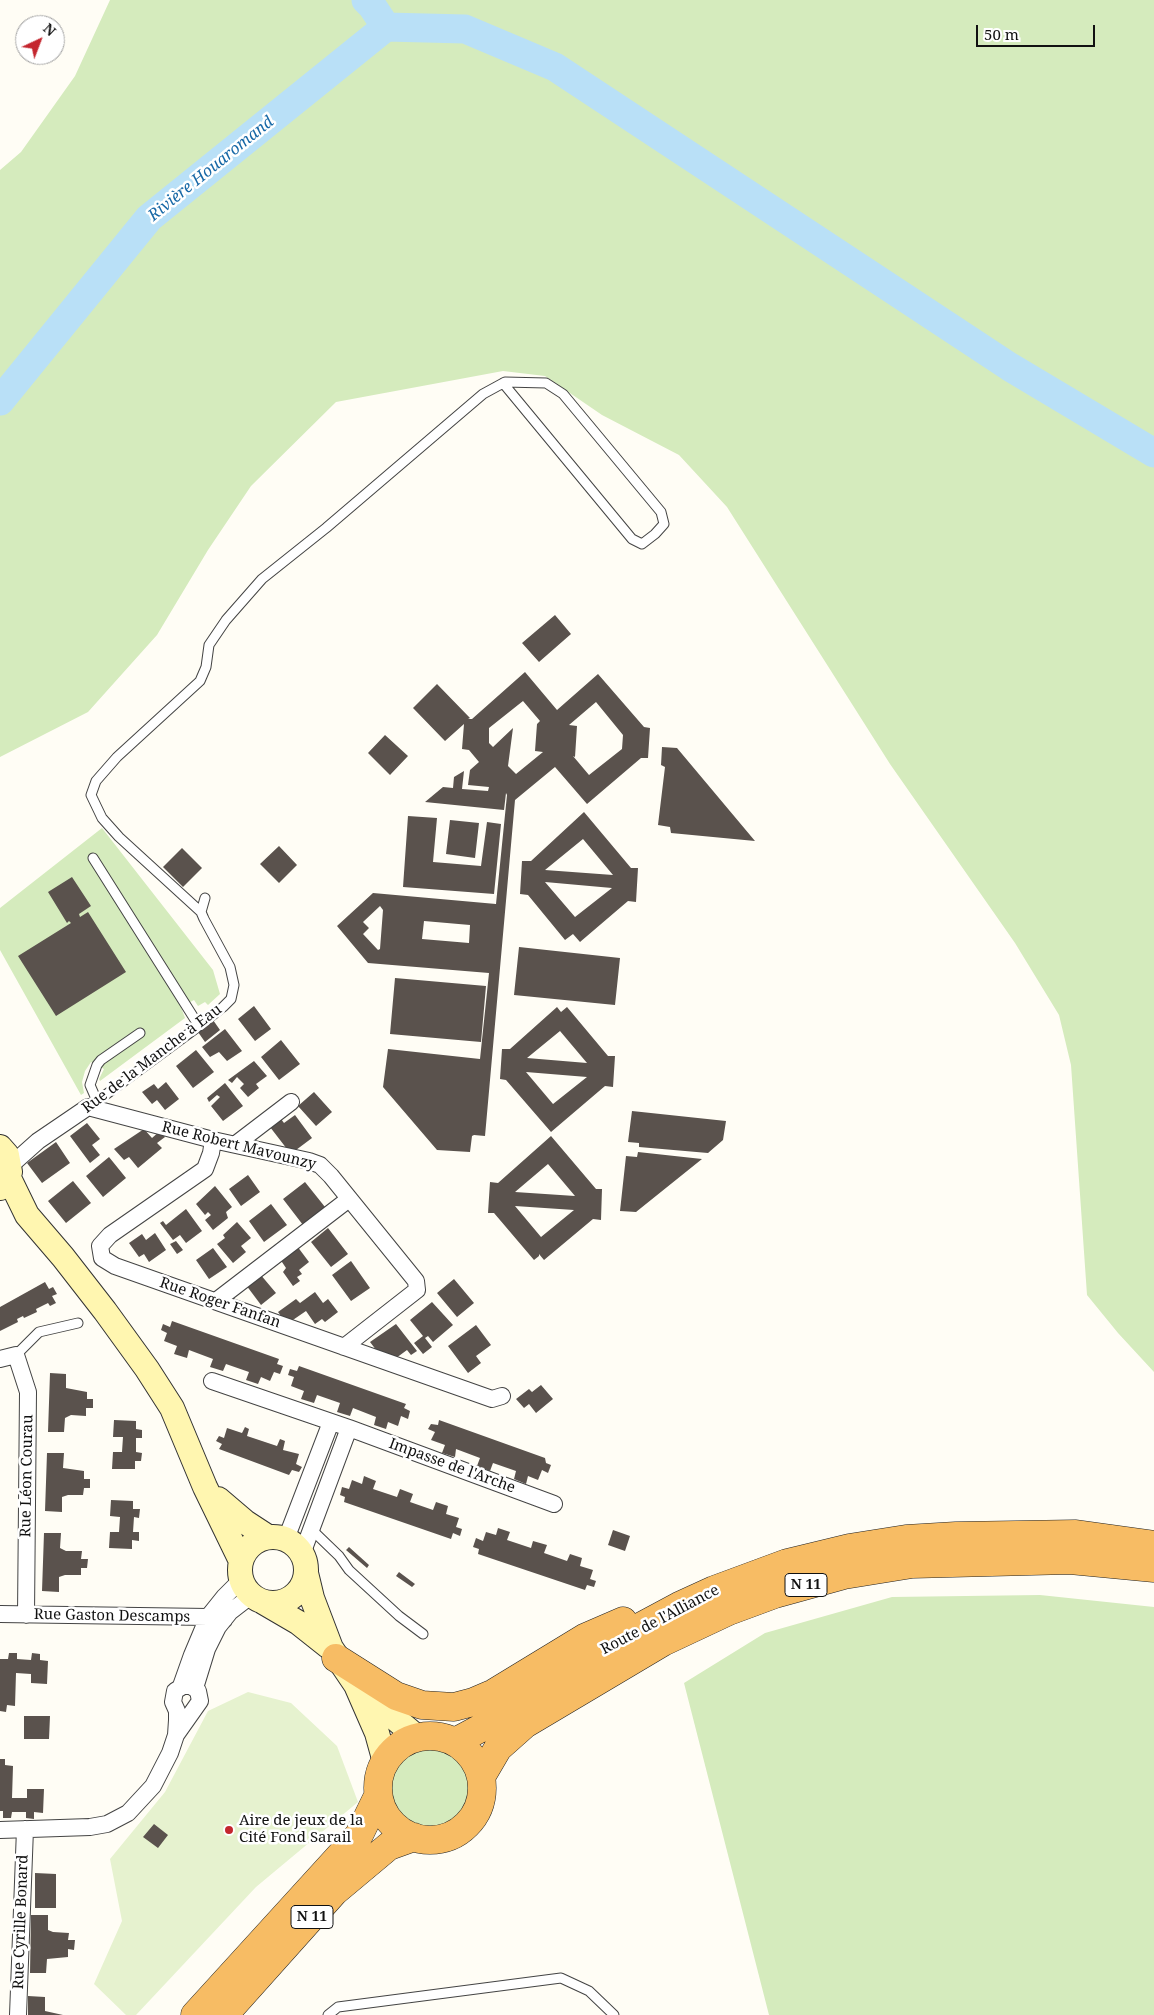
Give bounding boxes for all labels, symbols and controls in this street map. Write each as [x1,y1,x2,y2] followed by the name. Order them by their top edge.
[15,15,65,65] north arrow
[979,15,1098,47] scale bar
[39,19,60,40] text: N
[984,24,1019,44] text: 50 m
[145,113,277,225] water label: Rivière Houaromand
[79,1001,225,1117] street label: Rue de la Manche à Eau
[160,1118,318,1174] street label: Rue Robert Mavounzy
[157,1274,283,1332] street label: Rue Roger Fanfan
[17,1414,37,1538] street label: Rue Léon Courau
[386,1435,518,1497] street label: Impasse de l'Arche
[785,1574,827,1596] road number: N 11
[598,1581,722,1659] street label: Route de l'Alliance
[34,1606,190,1626] street label: Rue Gaston Descamps
[239,1812,363,1847] place label: Aire de jeux de la Cité Fond Sarail
[223,1824,235,1836] marker: Aire de jeux de la Cité Fond Sarail
[10,1854,32,1990] street label: Rue Cyrille Bonard
[291,1905,333,1928] road number: N 11

